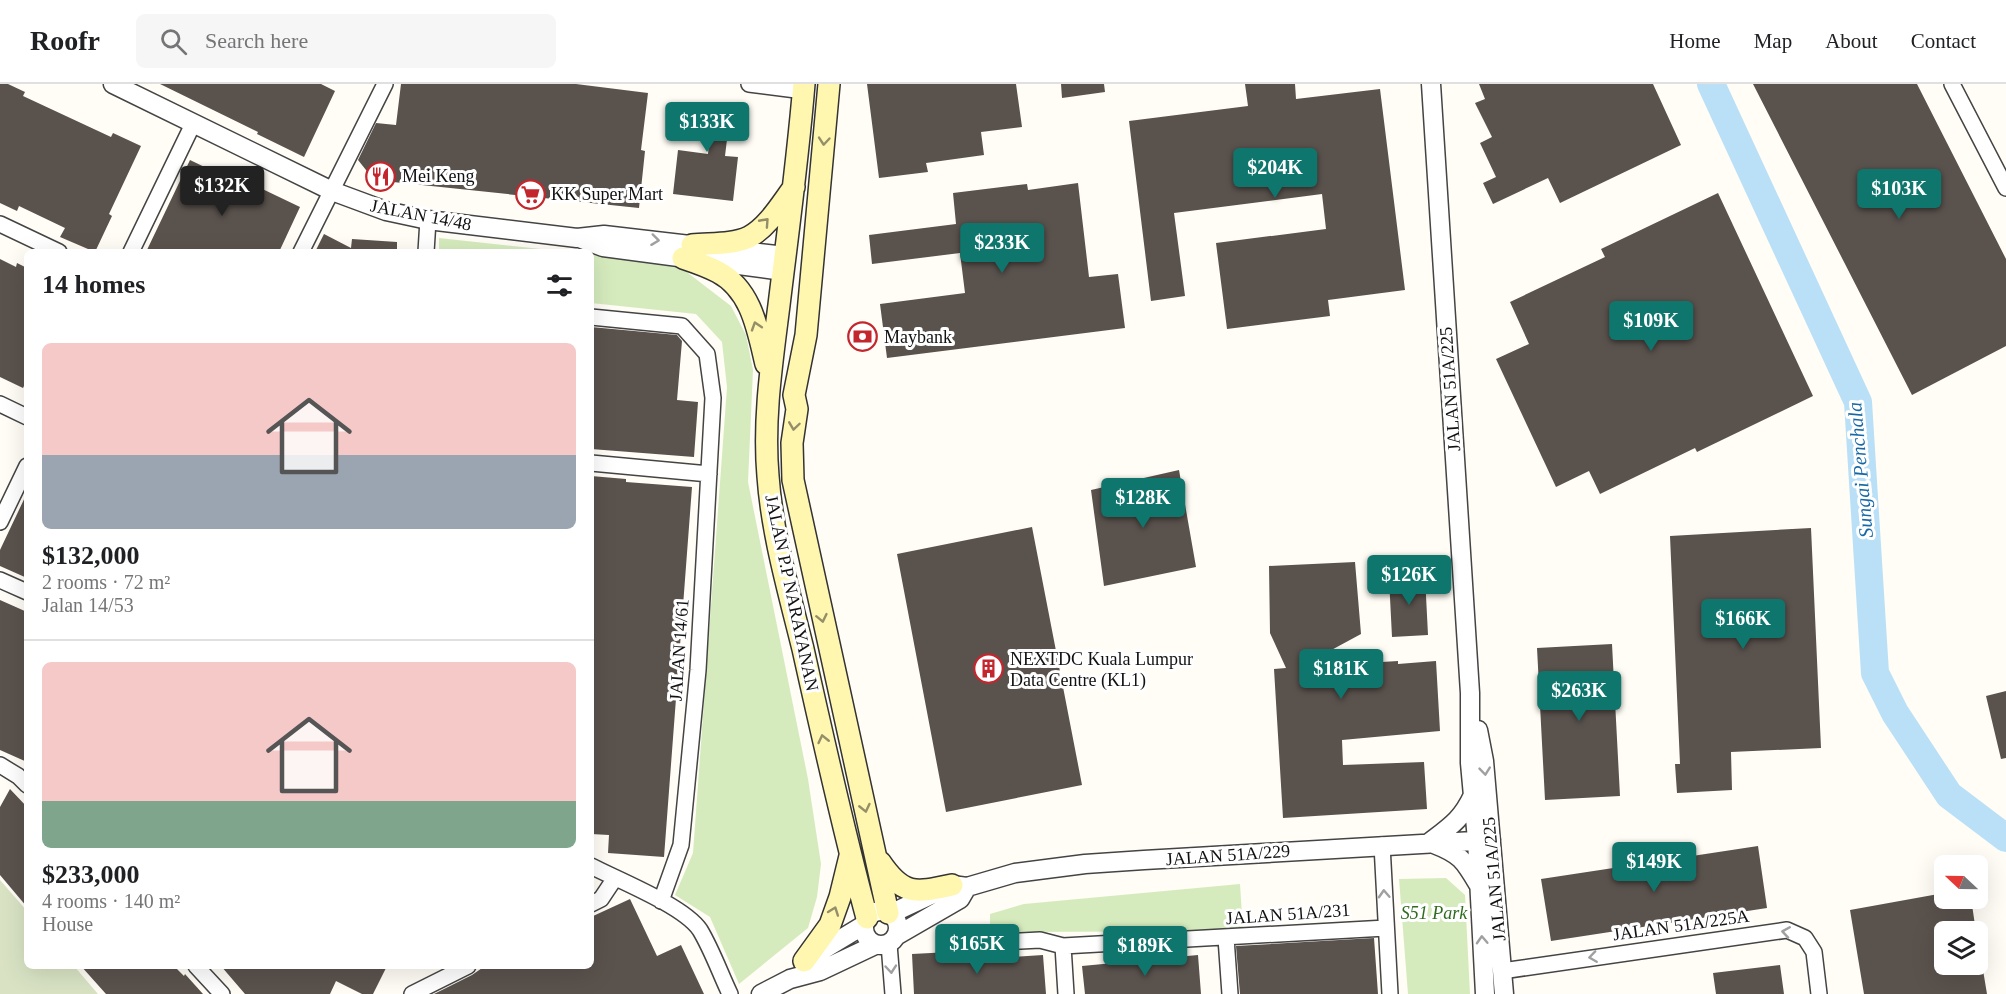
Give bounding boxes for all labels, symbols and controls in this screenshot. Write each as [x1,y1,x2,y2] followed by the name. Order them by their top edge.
[136,14,556,68] search box
[30,25,100,56] text: Roofr
[157,25,190,58] icon: search
[205,28,308,53] text: Search here
[1669,29,1721,53] text: Home
[1754,29,1792,53] text: Map
[1825,29,1878,53] text: About
[1911,29,1976,53] text: Contact
[665,102,749,153] pin: $133K
[679,110,735,132] text: $133K
[818,136,831,146] one-way arrow
[1233,148,1317,199] pin: $204K
[1247,156,1303,178] text: $204K
[365,160,397,192] restaurant icon: Mei Keng
[180,166,264,217] pin: $132K
[402,166,474,186] place label: Mei Keng
[1857,169,1941,220] pin: $103K
[194,174,250,196] text: $132K
[1871,177,1927,199] text: $103K
[514,178,546,210] supermarket icon: KK Super Mart
[551,184,663,204] place label: KK Super Mart
[369,195,473,235] street label: JALAN 14/48
[758,219,769,229] one-way arrow
[960,223,1044,274] pin: $233K
[974,231,1030,253] text: $233K
[651,234,660,246] one-way arrow
[543,269,576,302] icon: filters
[42,270,145,299] text: 14 homes
[1609,301,1693,352] pin: $109K
[1623,309,1679,331] text: $109K
[751,321,764,332] one-way arrow
[847,321,879,353] bank icon: Maybank
[1436,326,1464,452] street label: JALAN 51A/225
[884,327,952,347] place label: Maybank
[255,382,363,490] icon: home
[1843,401,1878,539] water label: Sungai Penchala
[789,422,801,431] one-way arrow
[1101,478,1185,529] pin: $128K
[1115,486,1171,508] text: $128K
[761,493,823,693] street label: JALAN P.P NARAYANAN
[42,541,140,570] text: $132,000
[1367,555,1451,606] pin: $126K
[1381,563,1437,585] text: $126K
[42,571,170,593] text: 2 rooms · 72 m²
[42,594,134,616] text: Jalan 14/53
[665,598,693,702] street label: JALAN 14/61
[1701,599,1785,650] pin: $166K
[1715,607,1771,629] text: $166K
[815,613,828,623] one-way arrow
[1010,649,1193,691] place label: NEXTDC Kuala Lumpur Data Centre (KL1)
[1299,649,1383,700] pin: $181K
[973,653,1005,685] building icon: NEXTDC Kuala Lumpur Data Centre (KL1)
[1313,657,1369,679] text: $181K
[1537,671,1621,722] pin: $263K
[1551,679,1607,701] text: $263K
[255,701,363,809] icon: home
[818,734,831,744] one-way arrow
[1478,767,1491,776] one-way arrow
[858,803,871,813] one-way arrow
[1479,816,1509,942] street label: JALAN 51A/225
[1165,841,1291,869] street label: JALAN 51A/229
[1612,842,1696,893] pin: $149K
[1626,850,1682,872] text: $149K
[1934,855,1988,909] north arrow
[1934,855,1988,975] map controls
[42,860,140,889] text: $233,000
[1377,889,1390,898] one-way arrow
[42,890,180,912] text: 4 rooms · 140 m²
[1225,900,1351,928] street label: JALAN 51A/231
[1401,903,1468,923] park label: S51 Park
[1612,906,1750,944] street label: JALAN 51A/225A
[827,907,840,917] one-way arrow
[42,913,93,935] text: House
[1934,921,1988,975] button: layers
[935,924,1019,975] pin: $165K
[1103,926,1187,977] pin: $189K
[1781,927,1791,939] one-way arrow
[949,932,1005,954] text: $165K
[1117,934,1173,956] text: $189K
[1476,935,1489,944] one-way arrow
[1588,951,1598,963] one-way arrow
[884,964,897,973] one-way arrow

